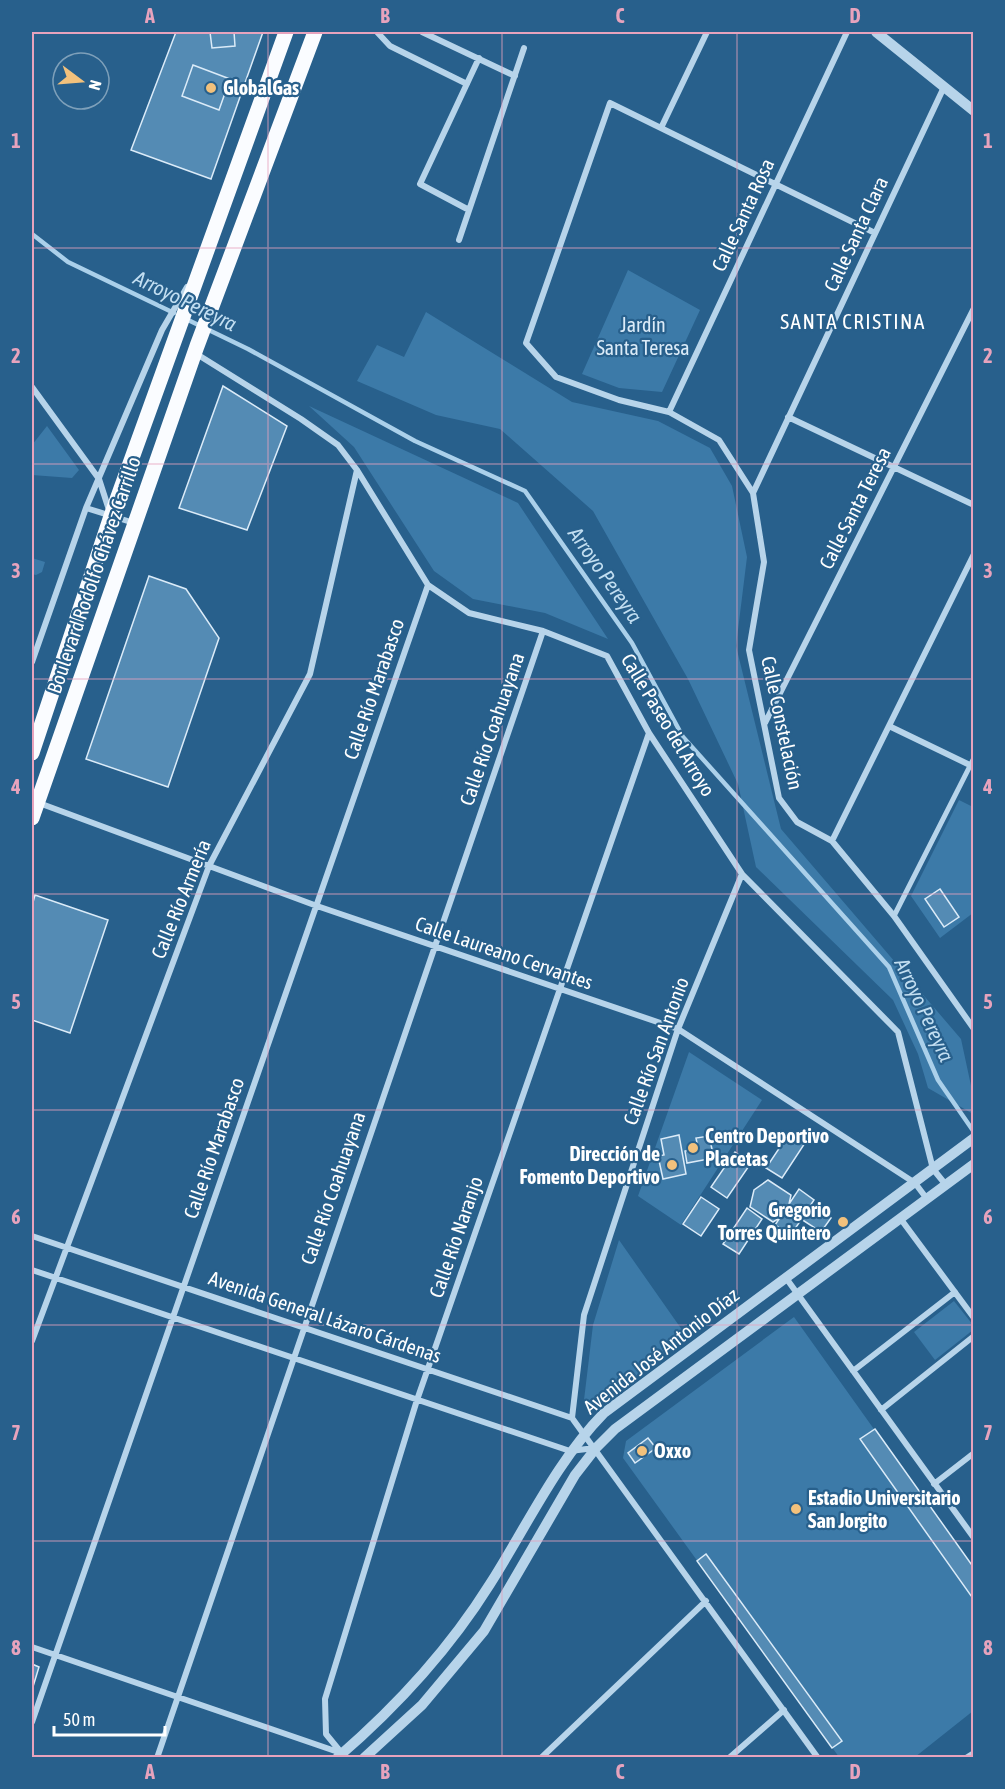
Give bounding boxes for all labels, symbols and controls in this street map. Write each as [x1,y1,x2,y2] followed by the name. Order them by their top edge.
[144,4,155,27] text: A
[380,4,390,27] text: B
[616,4,625,27] text: C
[849,4,861,27] text: D
[51,51,111,111] north arrow
[223,76,299,99] place label: GlobalGas
[85,78,105,92] text: N
[204,81,218,95] marker: GlobalGas
[11,129,21,152] text: 1
[983,129,993,152] text: 1
[706,155,779,275] street label: Calle Santa Rosa
[819,173,892,295] street label: Calle Santa Clara
[129,264,241,335] water label: Arroyo Pereyra
[780,309,926,333] district label: SANTA CRISTINA
[596,313,690,359] park label: Jardín Santa Teresa
[11,344,21,367] text: 2
[983,344,993,367] text: 2
[814,443,895,573] street label: Calle Santa Teresa
[42,453,145,696] street label: Boulevard Rodolfo Chávez Carrillo
[563,521,648,627] water label: Arroyo Pereyra
[11,559,21,582] text: 3
[983,559,993,582] text: 3
[339,615,408,762] street label: Calle Río Marabasco
[455,649,528,808] street label: Calle Río Coahuayana
[617,649,720,800] street label: Calle Paseo del Arroyo
[757,654,808,792] street label: Calle Constelación
[10,775,21,798] text: 4
[982,775,993,798] text: 4
[146,836,215,962] street label: Calle Río Armería
[412,911,596,994] street label: Calle Laureano Cervantes
[890,953,959,1065] water label: Arroyo Pereyra
[618,974,693,1128] street label: Calle Río San Antonio
[11,990,21,1013] text: 5
[983,990,993,1013] text: 5
[179,1074,248,1221] street label: Calle Río Marabasco
[296,1108,369,1267] street label: Calle Río Coahuayana
[705,1124,829,1170] place label: Centro Deportivo Placetas
[686,1141,700,1155] marker: Centro Deportivo Placetas
[519,1142,660,1188] place label: Dirección de Fomento Deportivo
[665,1158,679,1172] marker: Dirección de Fomento Deportivo
[424,1173,487,1301] street label: Calle Río Naranjo
[718,1198,831,1244] place label: Gregorio Torres Quintero
[11,1205,21,1228] text: 6
[983,1205,993,1228] text: 6
[836,1215,850,1229] marker: Gregorio Torres Quintero
[206,1266,444,1367] street label: Avenida General Lázaro Cárdenas
[579,1283,743,1418] street label: Avenida José Antonio Díaz
[11,1421,21,1444] text: 7
[983,1421,993,1444] text: 7
[654,1439,691,1462] place label: Oxxo
[635,1444,649,1458] marker: Oxxo
[808,1486,961,1532] place label: Estadio Universitario San Jorgito
[789,1502,803,1516] marker: Estadio Universitario San Jorgito
[11,1636,21,1659] text: 8
[983,1636,993,1659] text: 8
[54,1699,165,1737] scale bar
[63,1709,95,1730] text: 50 m
[144,1760,155,1783] text: A
[380,1760,390,1783] text: B
[616,1760,625,1783] text: C
[849,1760,861,1783] text: D

